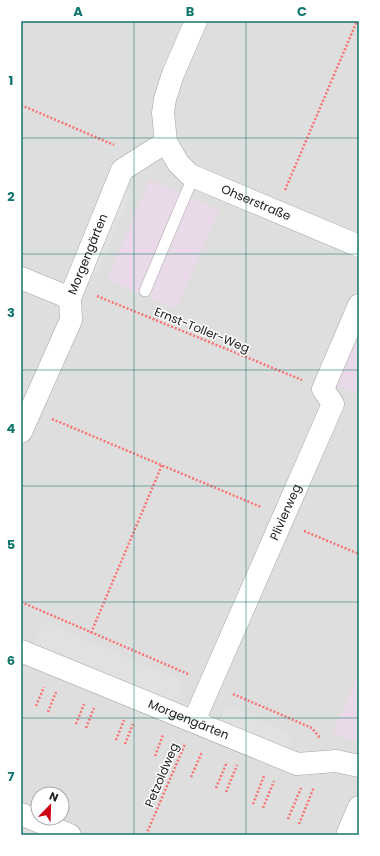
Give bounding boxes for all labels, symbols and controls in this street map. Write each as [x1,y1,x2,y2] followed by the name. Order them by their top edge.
[73,2,83,21] text: A
[186,2,195,21] text: B
[297,2,307,21] text: C
[9,71,13,90] text: 1
[219,180,294,224] street label: Ohserstraße
[7,187,15,206] text: 2
[63,211,111,297] street label: Morgengärten
[7,303,15,322] text: 3
[152,303,252,356] street label: Ernst-Toller-Weg
[7,419,16,438] text: 4
[265,481,305,543] street label: Plivierweg
[7,535,15,554] text: 5
[7,651,15,670] text: 6
[146,695,232,743] street label: Morgengärten
[140,740,183,810] street label: Petzoldweg
[8,767,15,786] text: 7
[30,786,70,826] north arrow
[47,788,61,806] text: N

